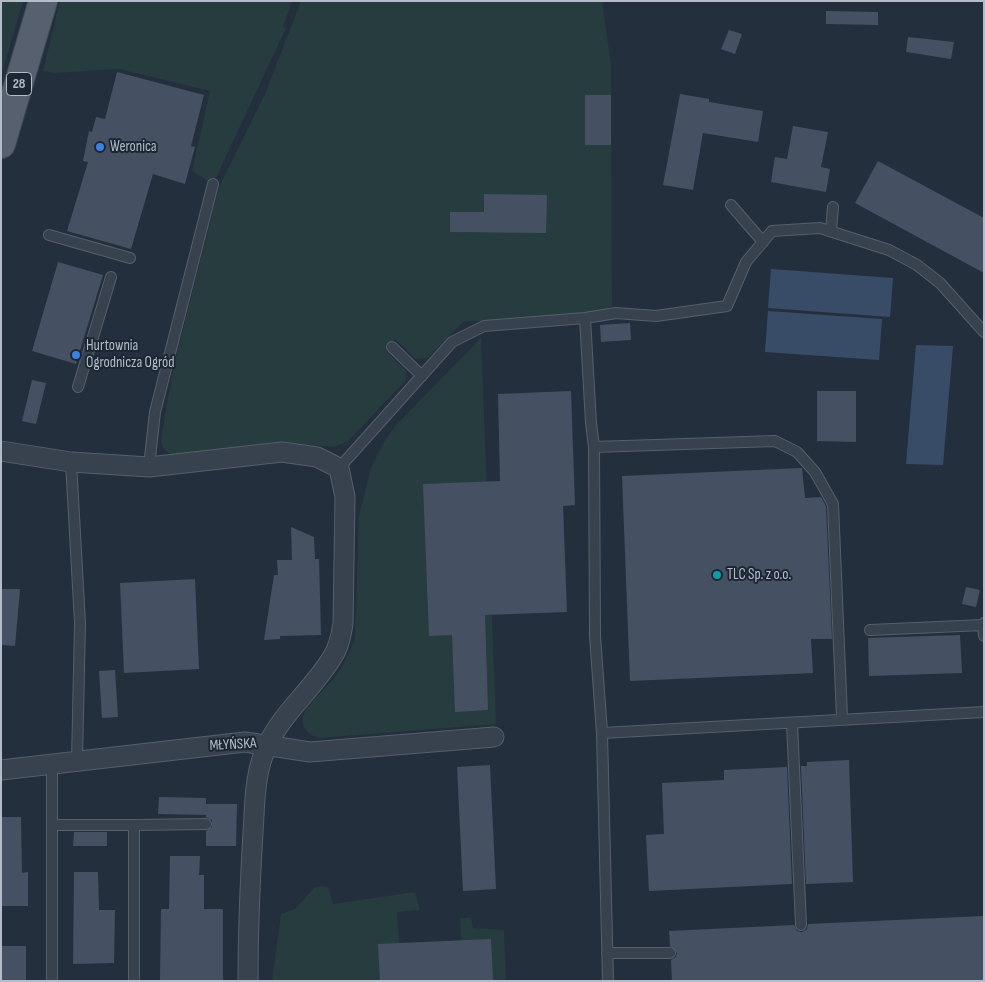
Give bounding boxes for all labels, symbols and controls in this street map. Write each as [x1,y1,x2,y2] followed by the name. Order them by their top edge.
[6,72,32,96] road number: 28
[110,138,157,156] place label: Weronica
[94,141,106,153] marker: Weronica
[86,337,174,372] place label: Hurtownia Ogrodnicza Ogród
[70,349,82,361] marker: Hurtownia Ogrodnicza Ogród
[727,566,791,584] place label: TLC Sp. z o.o.
[711,569,723,581] marker: TLC Sp. z o.o.
[209,735,257,755] street label: MŁYŃSKA

